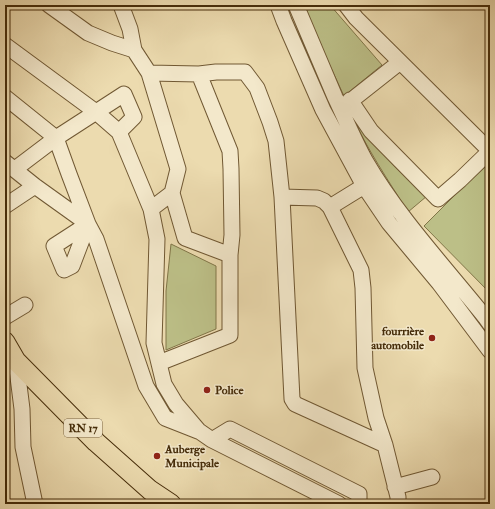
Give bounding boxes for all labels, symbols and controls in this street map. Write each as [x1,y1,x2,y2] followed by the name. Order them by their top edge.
[371,324,425,353] place label: fourrière automobile
[427,333,437,343] marker: fourrière automobile
[215,383,244,398] place label: Police
[202,385,212,395] marker: Police
[64,419,102,437] road number: RN 17
[164,442,220,471] place label: Auberge Municipale
[152,451,162,461] marker: Auberge Municipale

